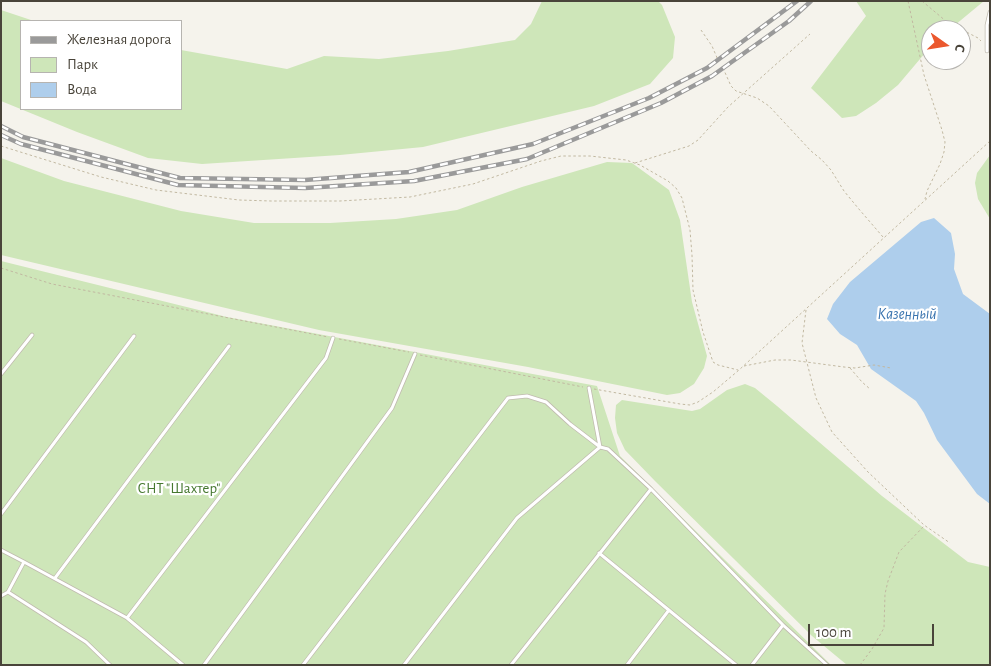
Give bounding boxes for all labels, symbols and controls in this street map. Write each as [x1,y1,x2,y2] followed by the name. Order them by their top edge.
[20,20,182,110] legend
[921,20,971,70] north arrow
[67,32,171,47] text: Железная дорога
[952,43,967,53] text: С
[67,57,98,72] text: Парк
[67,82,97,97] text: Вода
[877,304,937,324] water label: Казенный
[138,479,220,497] park label: СНТ "Шахтер"
[811,614,937,646] scale bar
[816,625,851,640] text: 100 m

